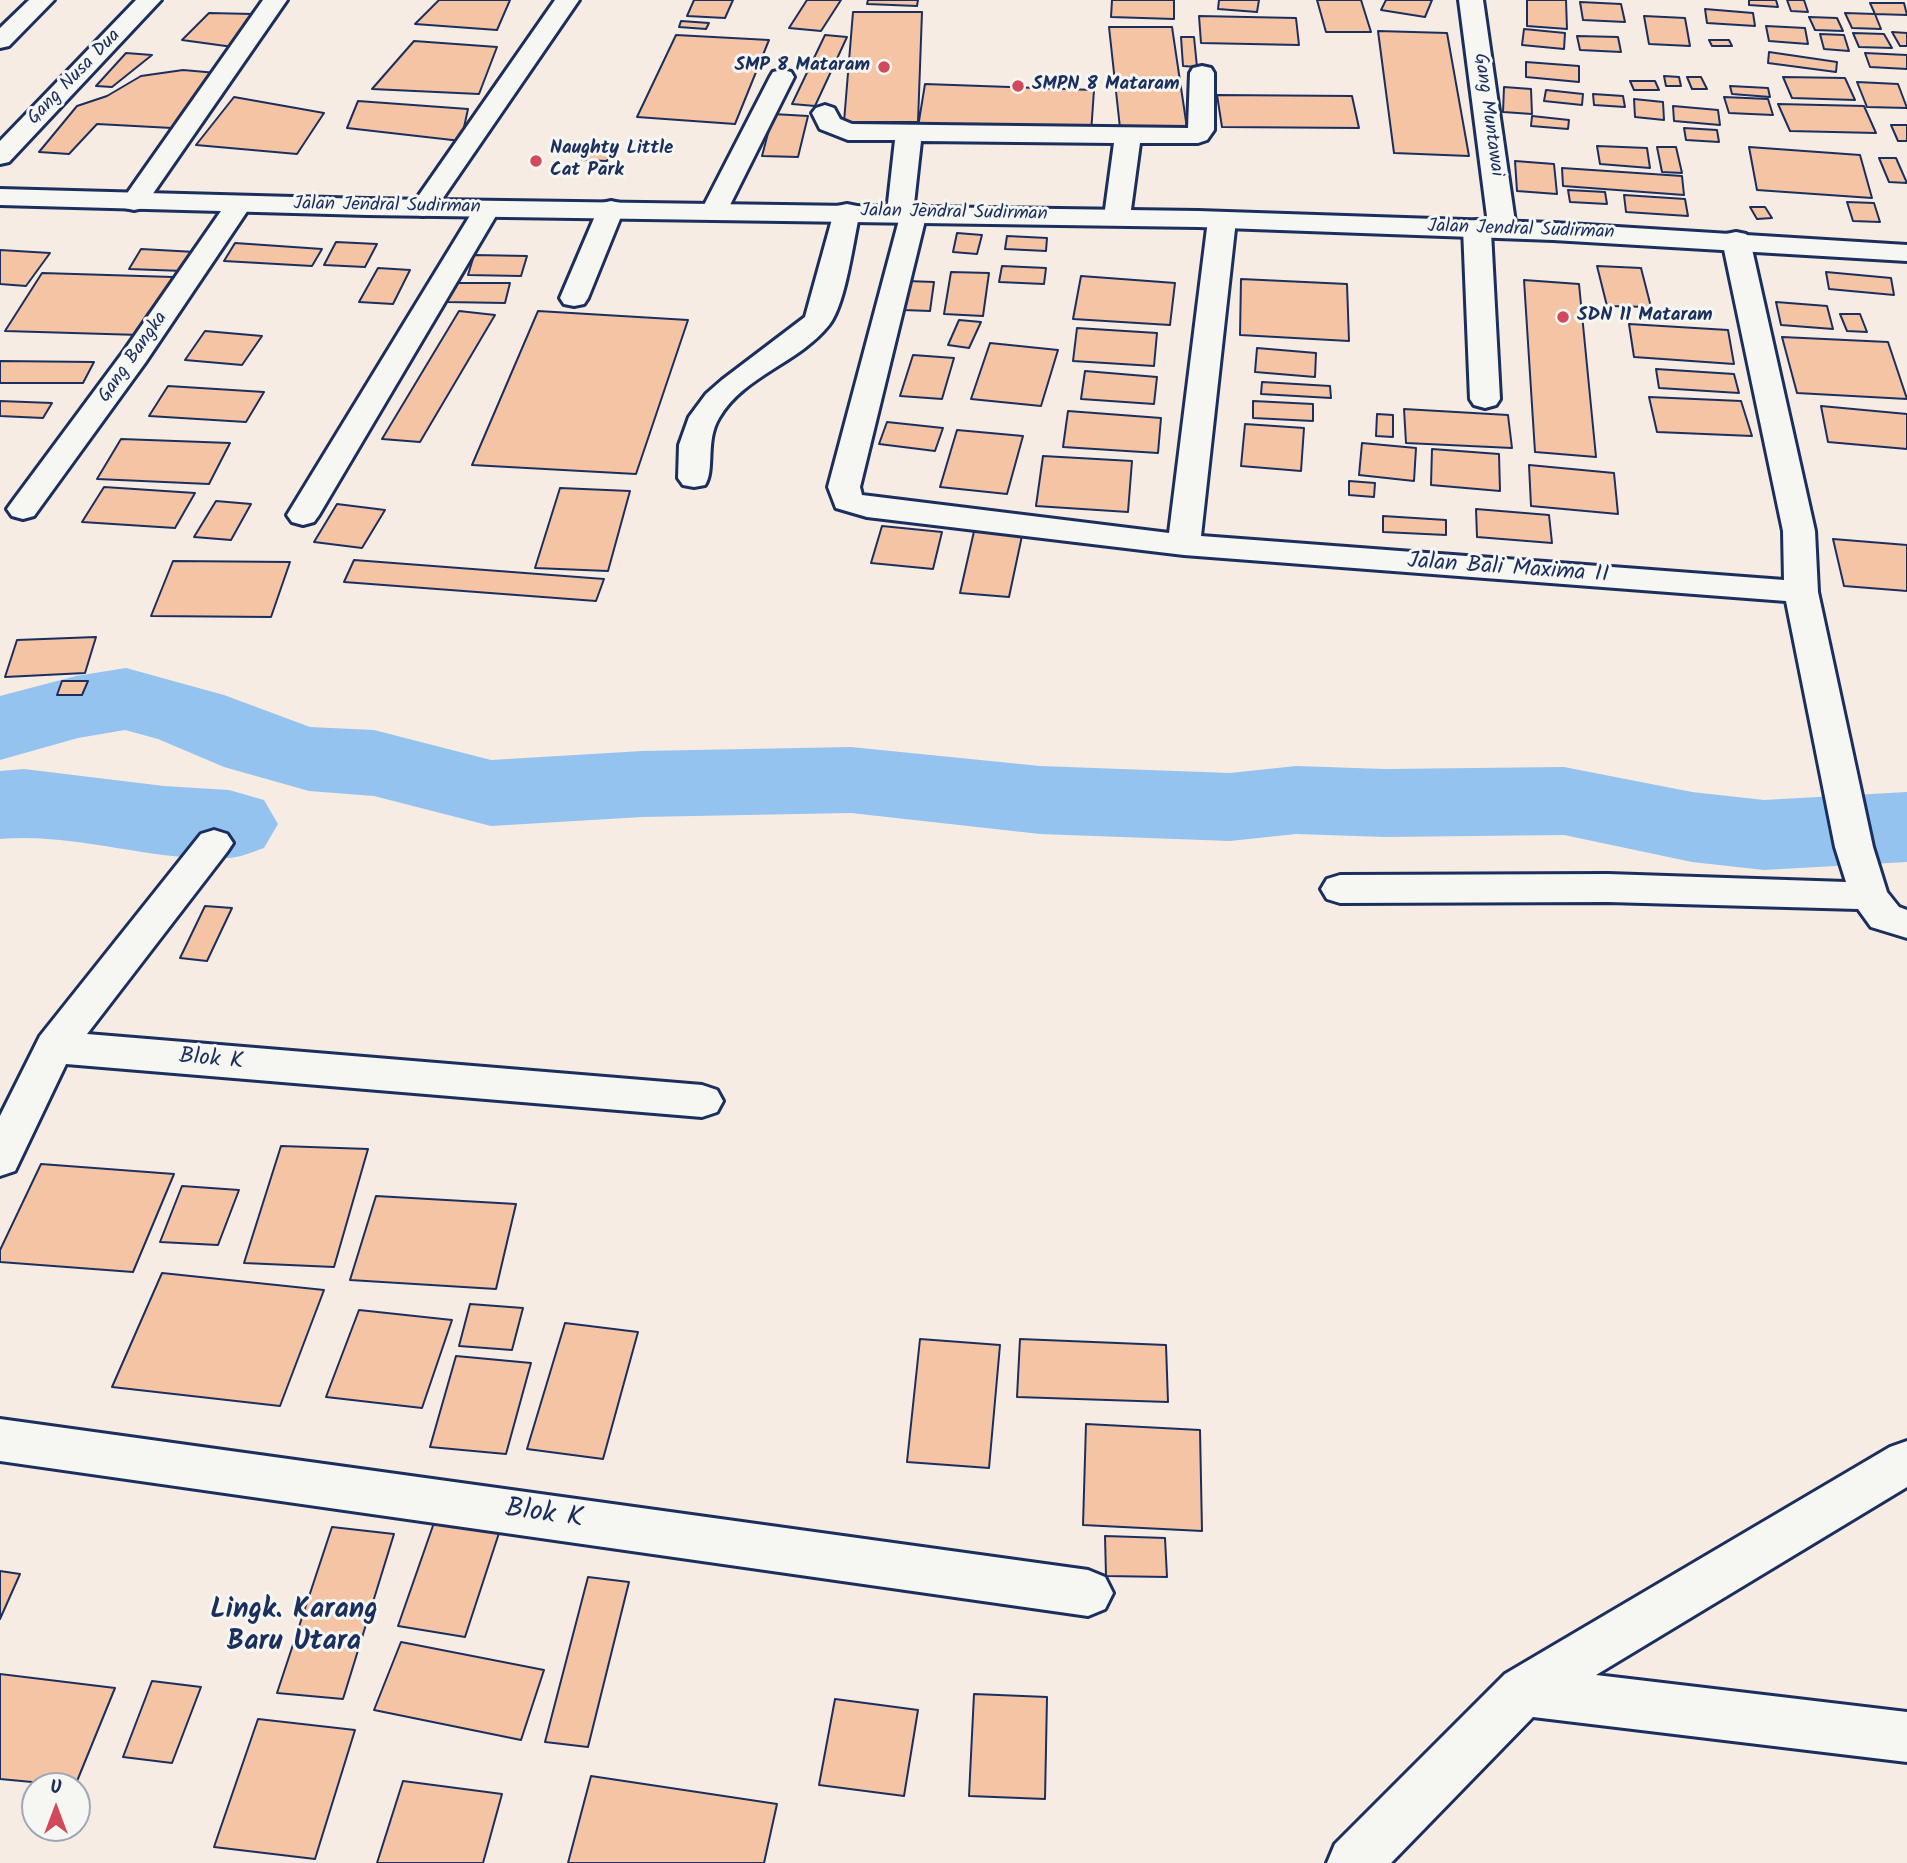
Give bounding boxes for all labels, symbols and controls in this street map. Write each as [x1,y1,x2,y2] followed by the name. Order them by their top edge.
[24,25,126,131] street label: Gang Nusa Dua
[1467,52,1507,178] street label: Gang Muntawai
[734,56,870,78] place label: SMP 8 Mataram
[876,59,892,75] marker: SMP 8 Mataram
[1032,75,1180,97] place label: SMPN 8 Mataram
[1010,78,1026,94] marker: SMPN 8 Mataram
[550,139,673,183] place label: Naughty Little Cat Park
[528,153,544,169] marker: Naughty Little Cat Park
[293,194,481,220] street label: Jalan Jendral Sudirman
[860,201,1048,227] street label: Jalan Jendral Sudirman
[1427,216,1615,246] street label: Jalan Jendral Sudirman
[1577,306,1713,328] place label: SDN 11 Mataram
[94,308,174,408] street label: Gang Bangka
[1555,309,1571,325] marker: SDN 11 Mataram
[1406,549,1610,591] street label: Jalan Bali Maxima II
[178,1044,244,1078] street label: Blok K
[503,1494,585,1538] street label: Blok K
[210,1595,378,1661] district label: Lingk. Karang Baru Utara
[21,1772,91,1842] north arrow
[50,1773,62,1803] text: U

